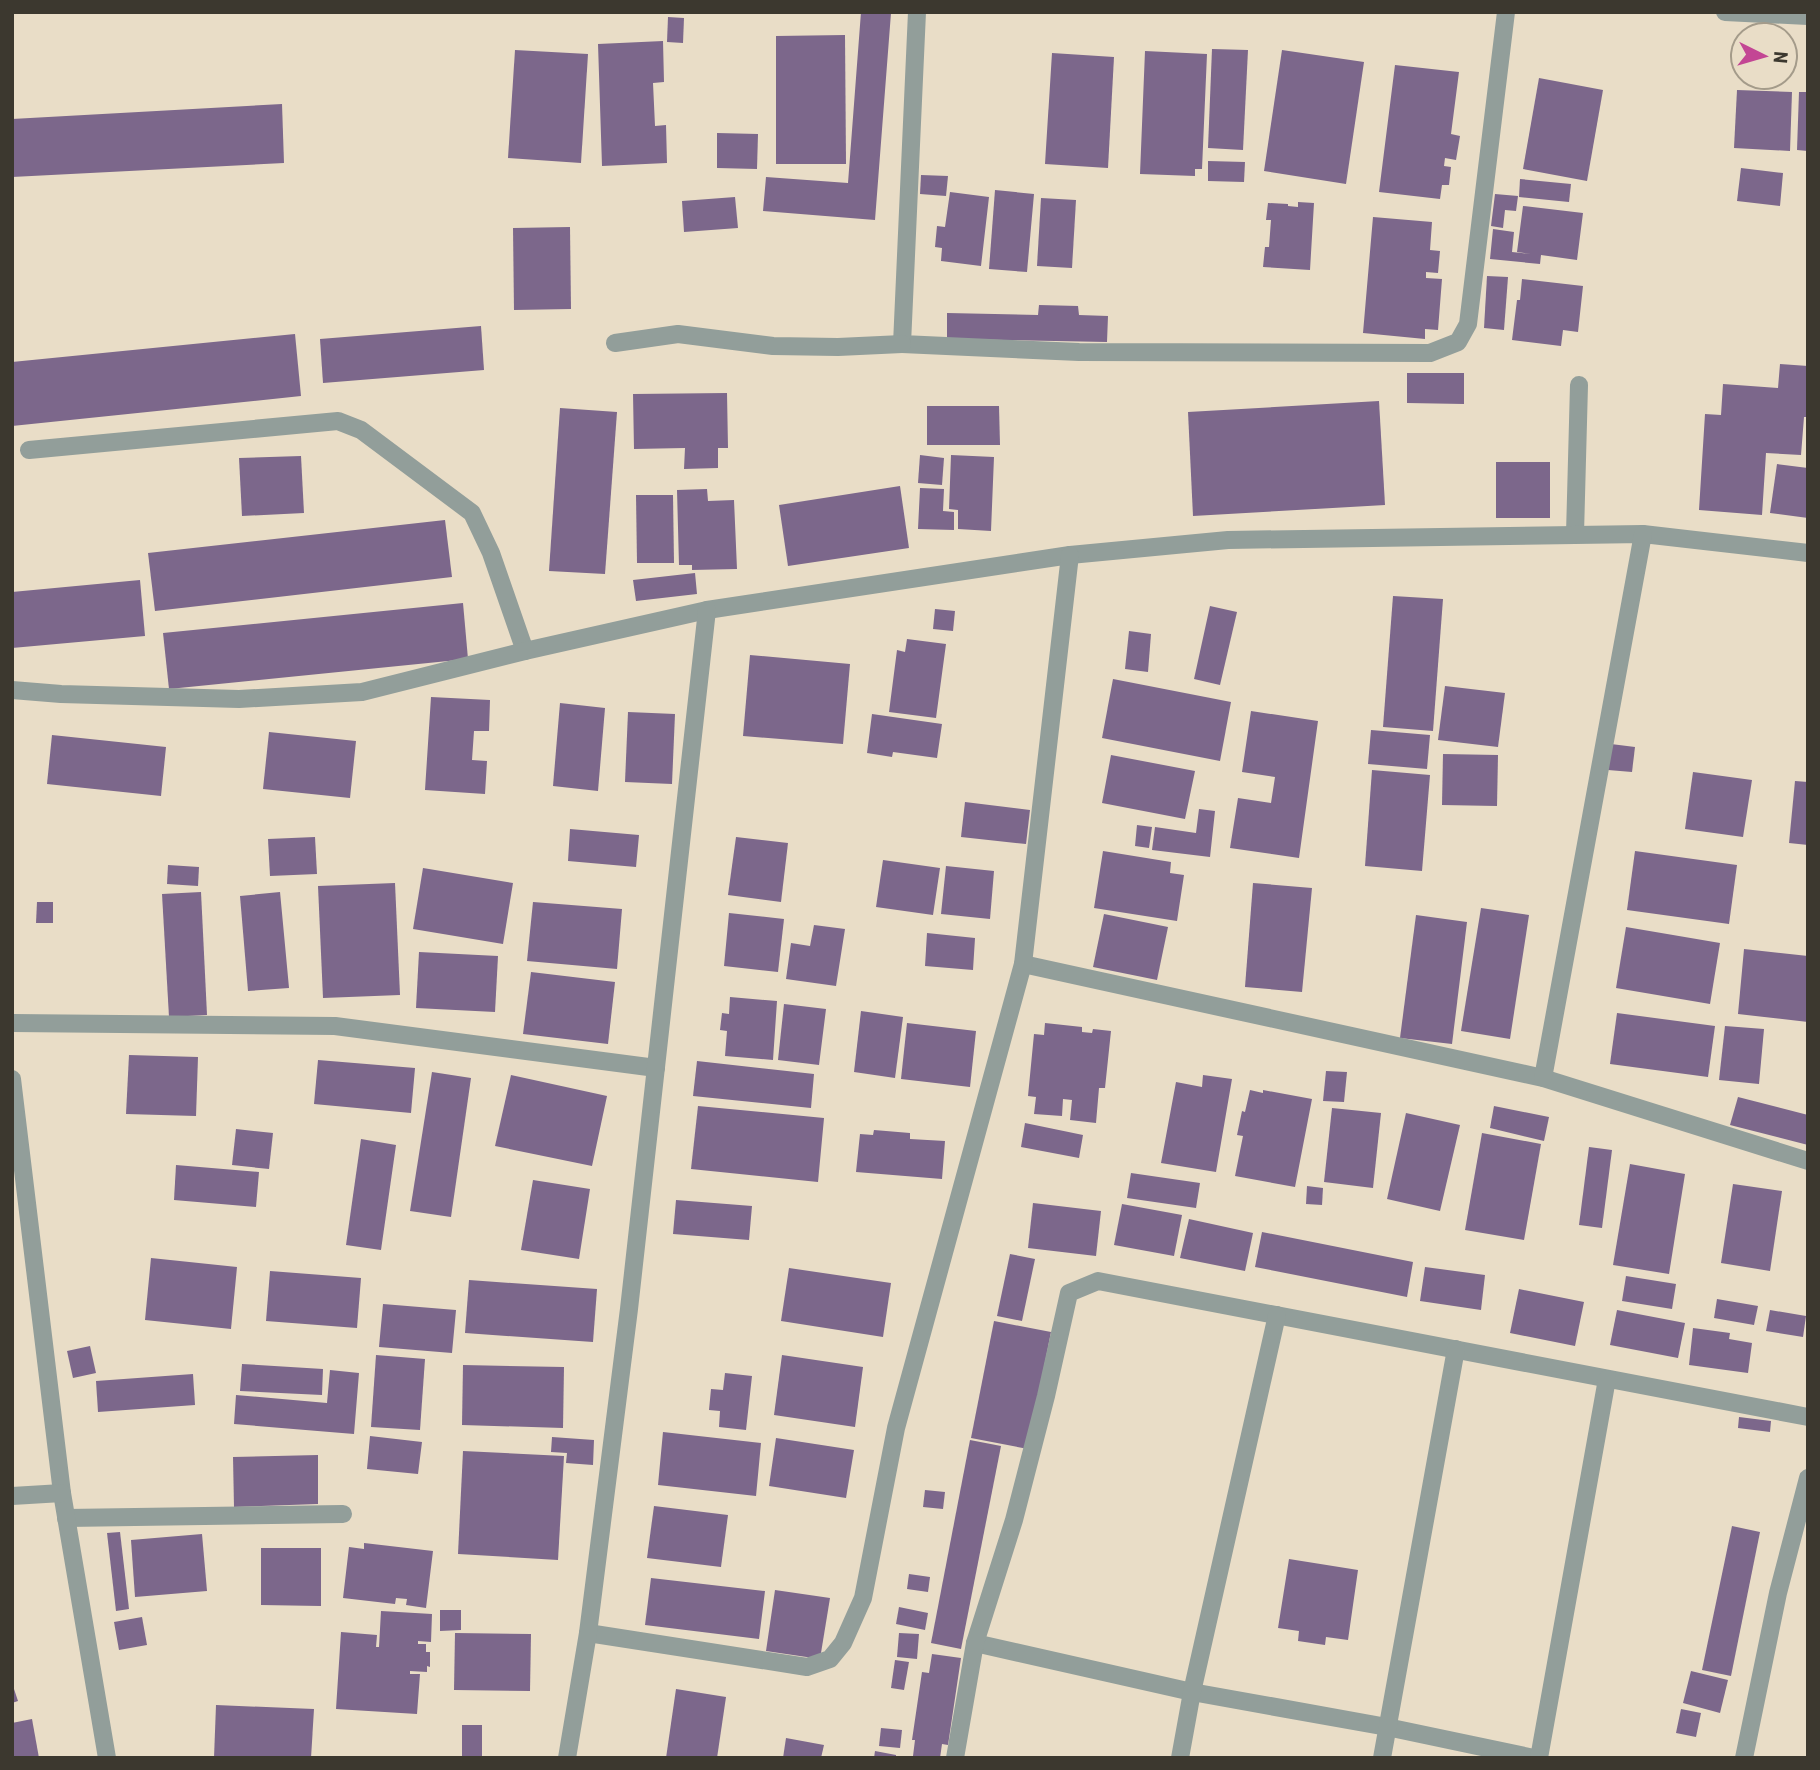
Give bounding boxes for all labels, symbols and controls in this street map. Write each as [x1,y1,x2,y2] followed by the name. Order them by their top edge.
[1729,21,1799,91] north arrow
[1768,51,1792,64] text: N

